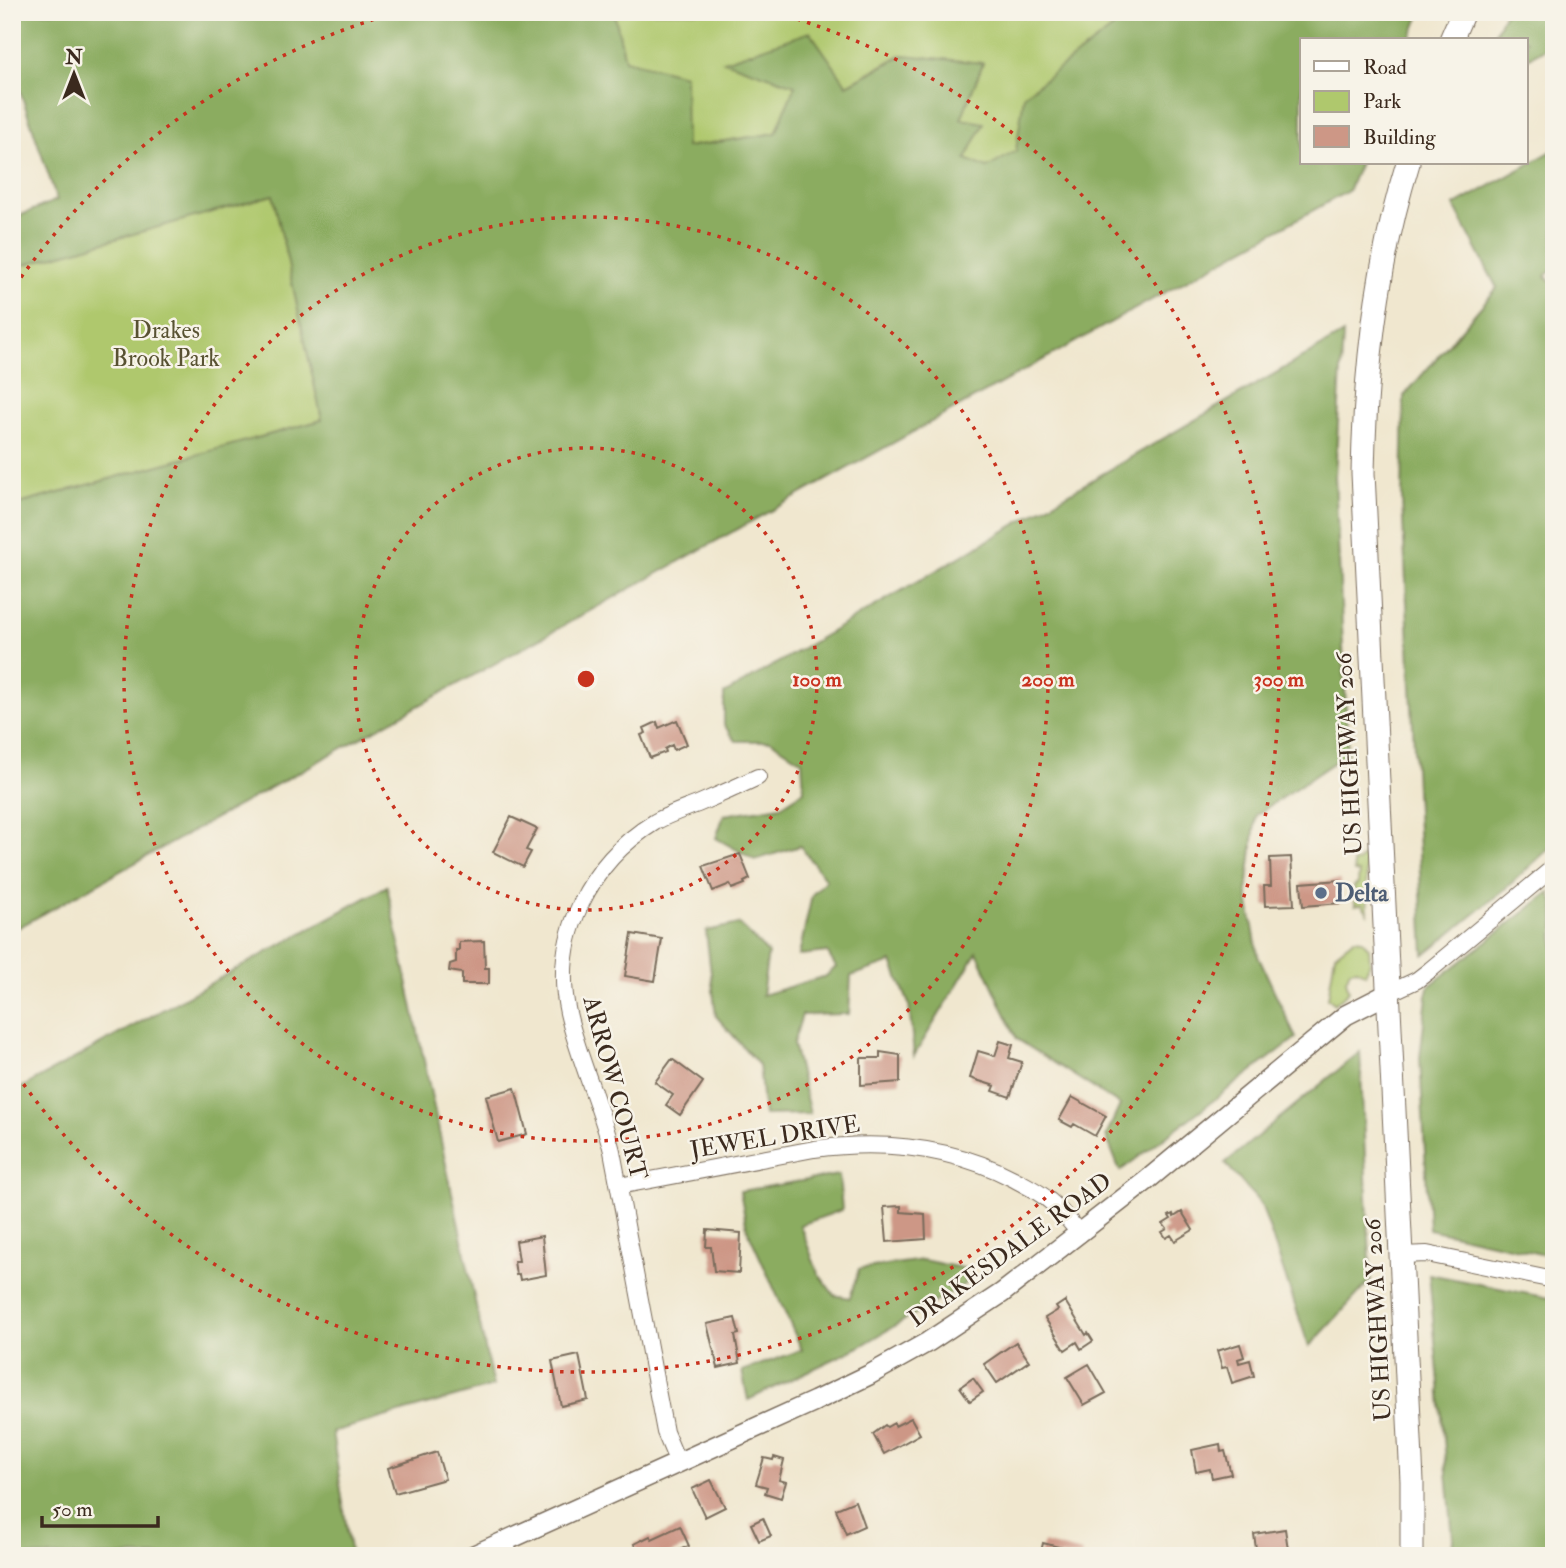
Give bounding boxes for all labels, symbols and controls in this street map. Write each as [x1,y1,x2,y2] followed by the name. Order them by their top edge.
[38,38,108,108] north arrow
[1300,38,1528,164] legend
[64,46,83,70] text: N
[1363,54,1408,81] text: Road
[1363,88,1401,115] text: Park
[1363,124,1436,151] text: Building
[112,315,220,374] park label: Drakes Brook Park
[1328,650,1370,856] street label: US HIGHWAY 206
[792,666,843,693] text: 100 m
[1022,666,1075,693] text: 200 m
[1254,666,1305,693] text: 300 m
[574,667,598,691] centre of rings
[1335,878,1389,909] place label: Delta
[1313,885,1329,901] marker: Delta
[575,992,654,1183] street label: ARROW COURT
[687,1108,862,1166] street label: JEWEL DRIVE
[902,1166,1118,1334] street label: DRAKESDALE ROAD
[1357,1216,1399,1422] street label: US HIGHWAY 206
[42,1484,158,1528] scale bar
[52,1496,93,1523] text: 50 m

